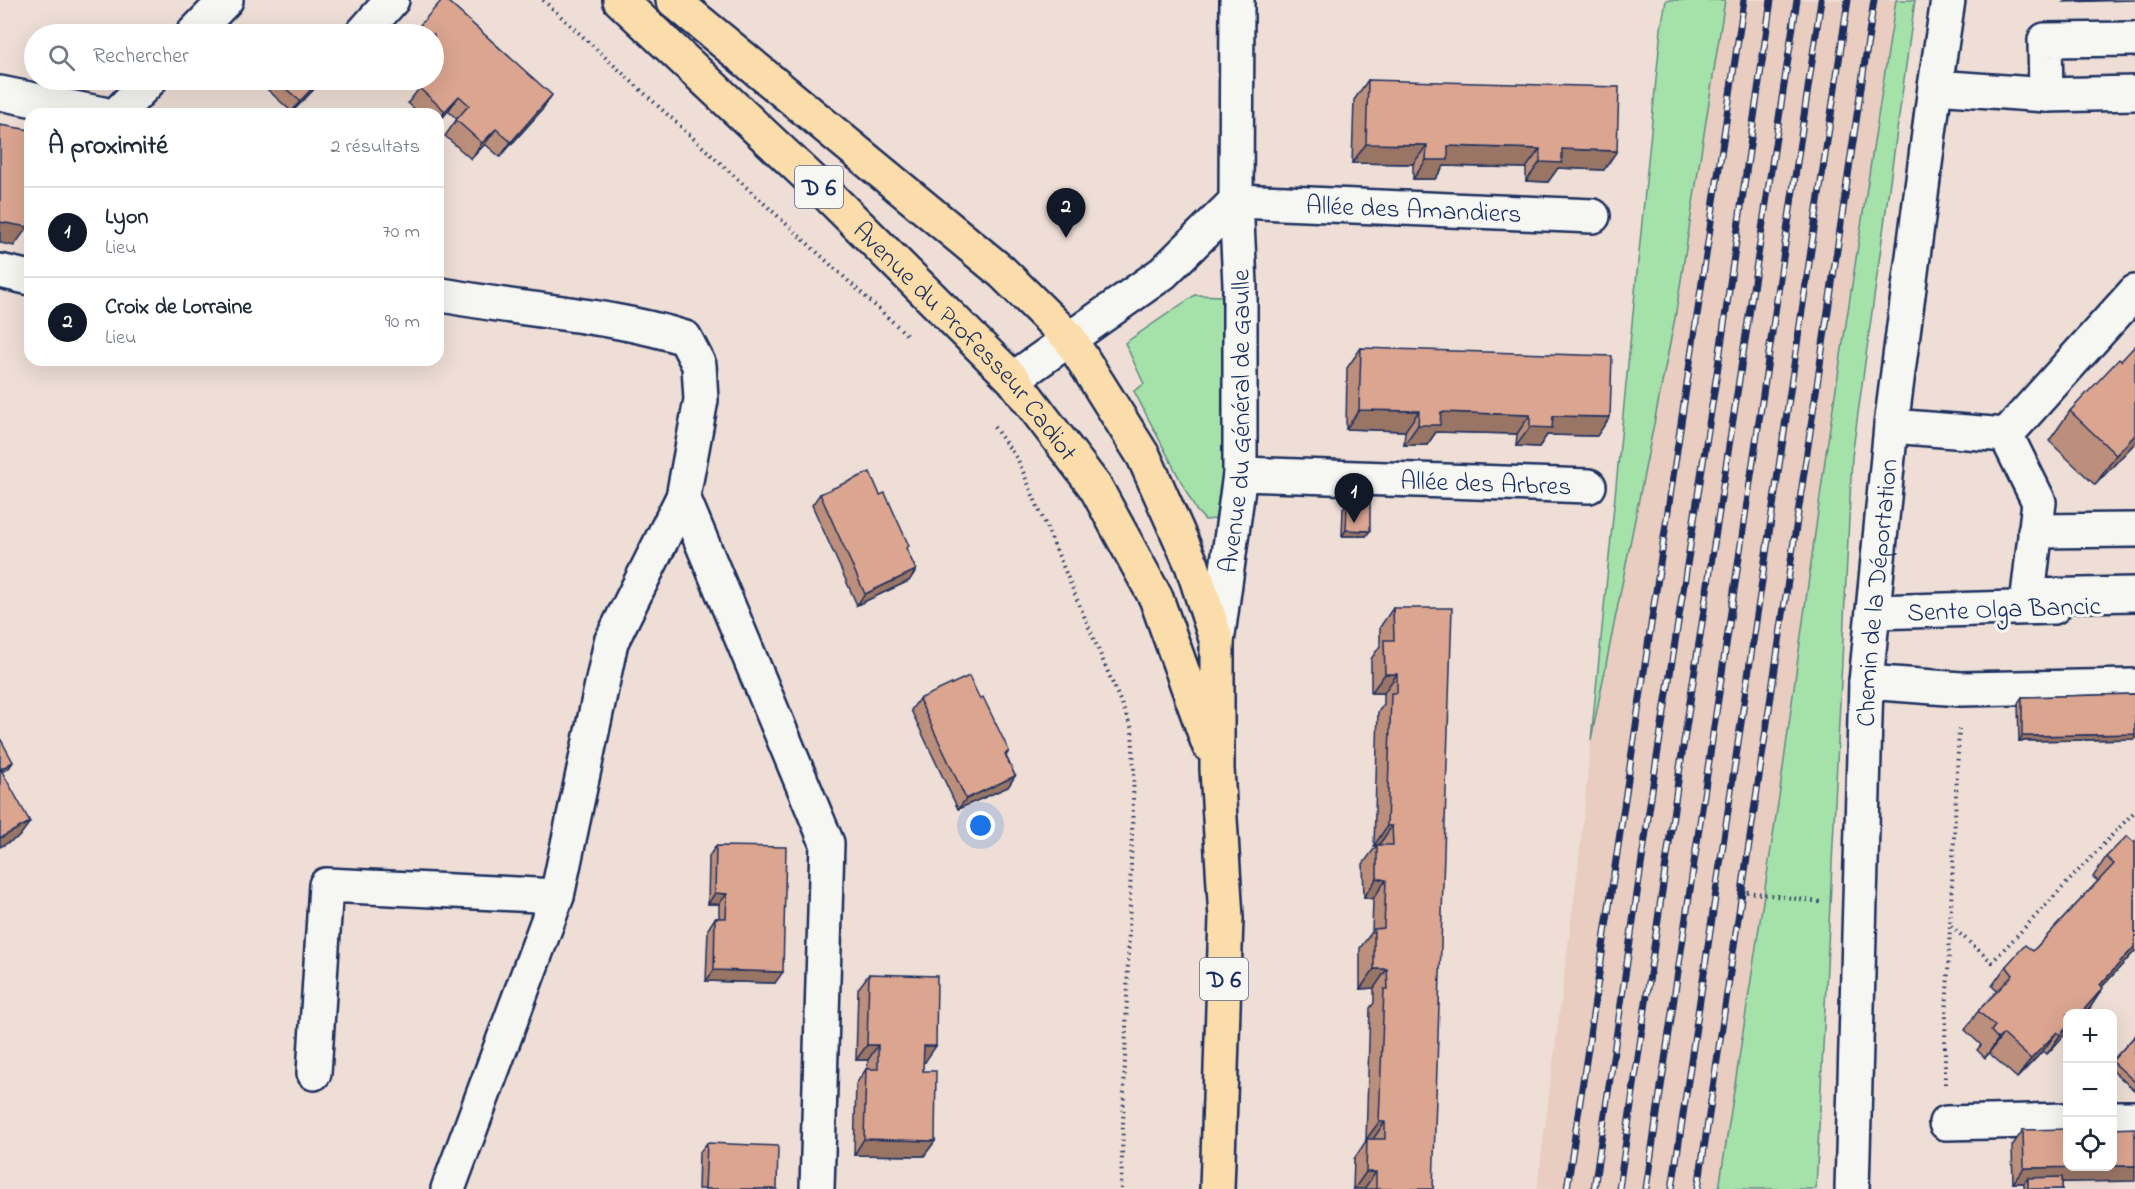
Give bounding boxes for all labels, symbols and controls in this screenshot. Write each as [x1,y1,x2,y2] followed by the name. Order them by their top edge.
[24,24,444,90] search box
[45,41,78,74] icon: search
[93,41,189,73] text: Rechercher
[48,128,168,166] text: À proximité
[331,133,420,162] text: 2 résultats
[795,166,843,208] road number: D 6
[1046,188,1086,238] pin: 2
[1305,188,1522,235] street label: Allée des Amandiers
[105,202,148,234] text: Lyon
[843,214,1085,471] street label: Avenue du Professeur Cadiot
[64,218,71,247] text: 1
[383,218,420,247] text: 70 m
[105,234,136,263] text: Lieu
[1211,268,1262,576] street label: Avenue du Général de Gaulle
[105,292,252,324] text: Croix de Lorraine
[63,308,72,337] text: 2
[385,308,420,337] text: 90 m
[105,324,136,353] text: Lieu
[1849,457,1910,727] street label: Chemin de la Déportation
[1399,464,1572,507] street label: Allée des Arbres
[1334,474,1374,523] pin: 1
[1907,589,2102,633] street label: Sente Olga Bancic
[966,811,995,840] your location
[1200,958,1248,1000] road number: D 6
[2063,1009,2117,1171] map controls
[2063,1009,2117,1063] button: +
[2063,1063,2117,1117] button: −
[2063,1117,2117,1171] button: locate

